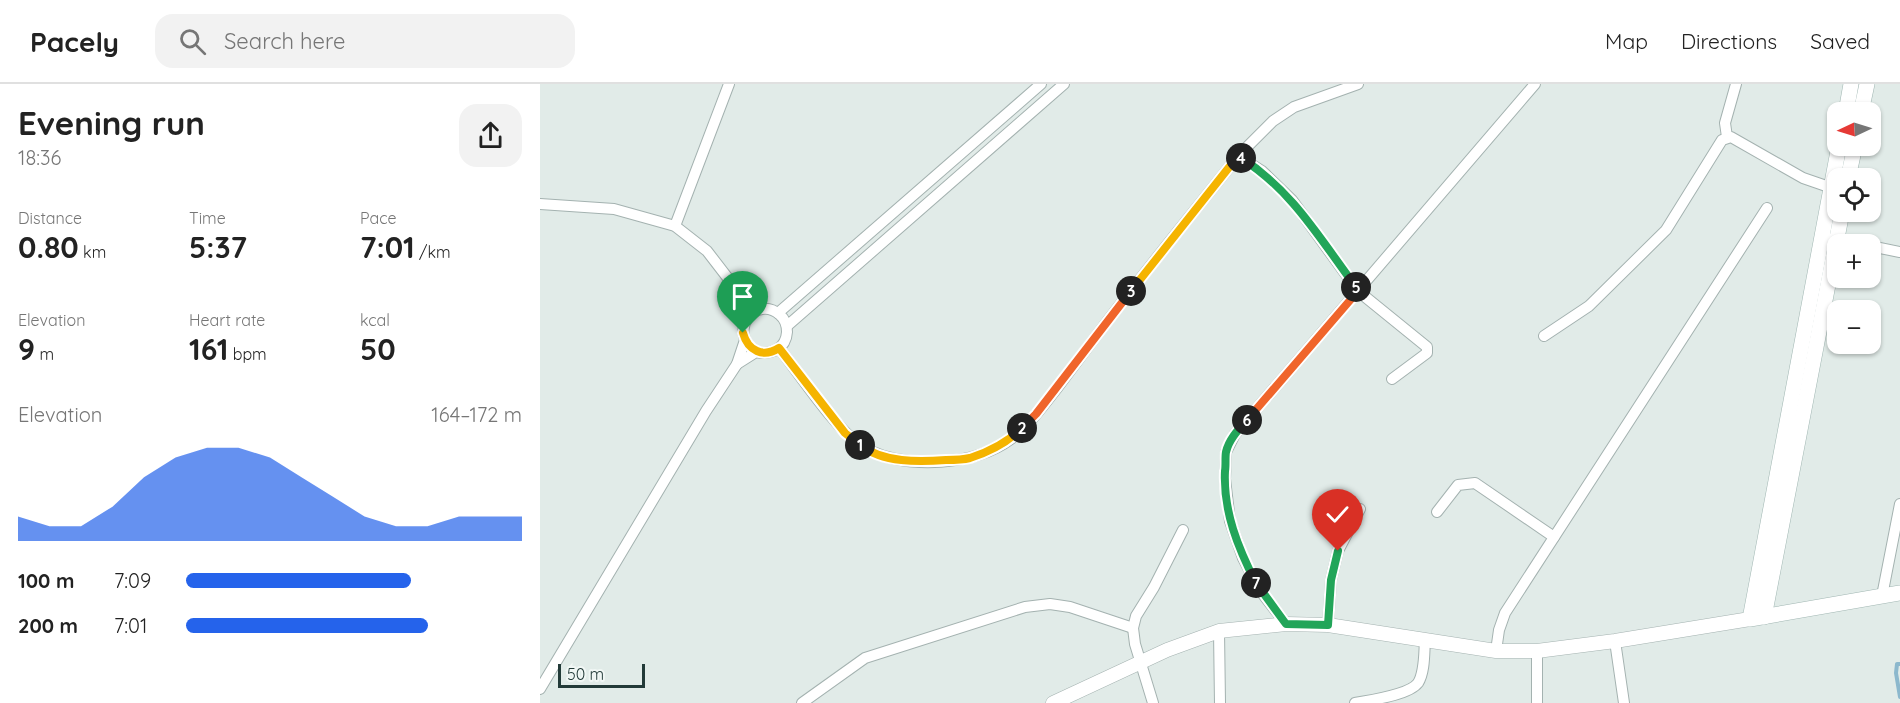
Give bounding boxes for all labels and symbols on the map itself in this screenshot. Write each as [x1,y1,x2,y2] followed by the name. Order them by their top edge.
[1827,102,1881,156] north arrow
[1226,143,1256,173] pin: 4
[717,271,768,333] pin
[1341,272,1371,302] pin: 5
[1116,276,1146,306] pin: 3
[1232,405,1262,435] pin: 6
[1007,413,1037,443] pin: 2
[845,430,875,460] pin: 1
[1312,489,1363,551] pin
[1241,568,1271,598] pin: 7
[558,661,645,688] scale bar

